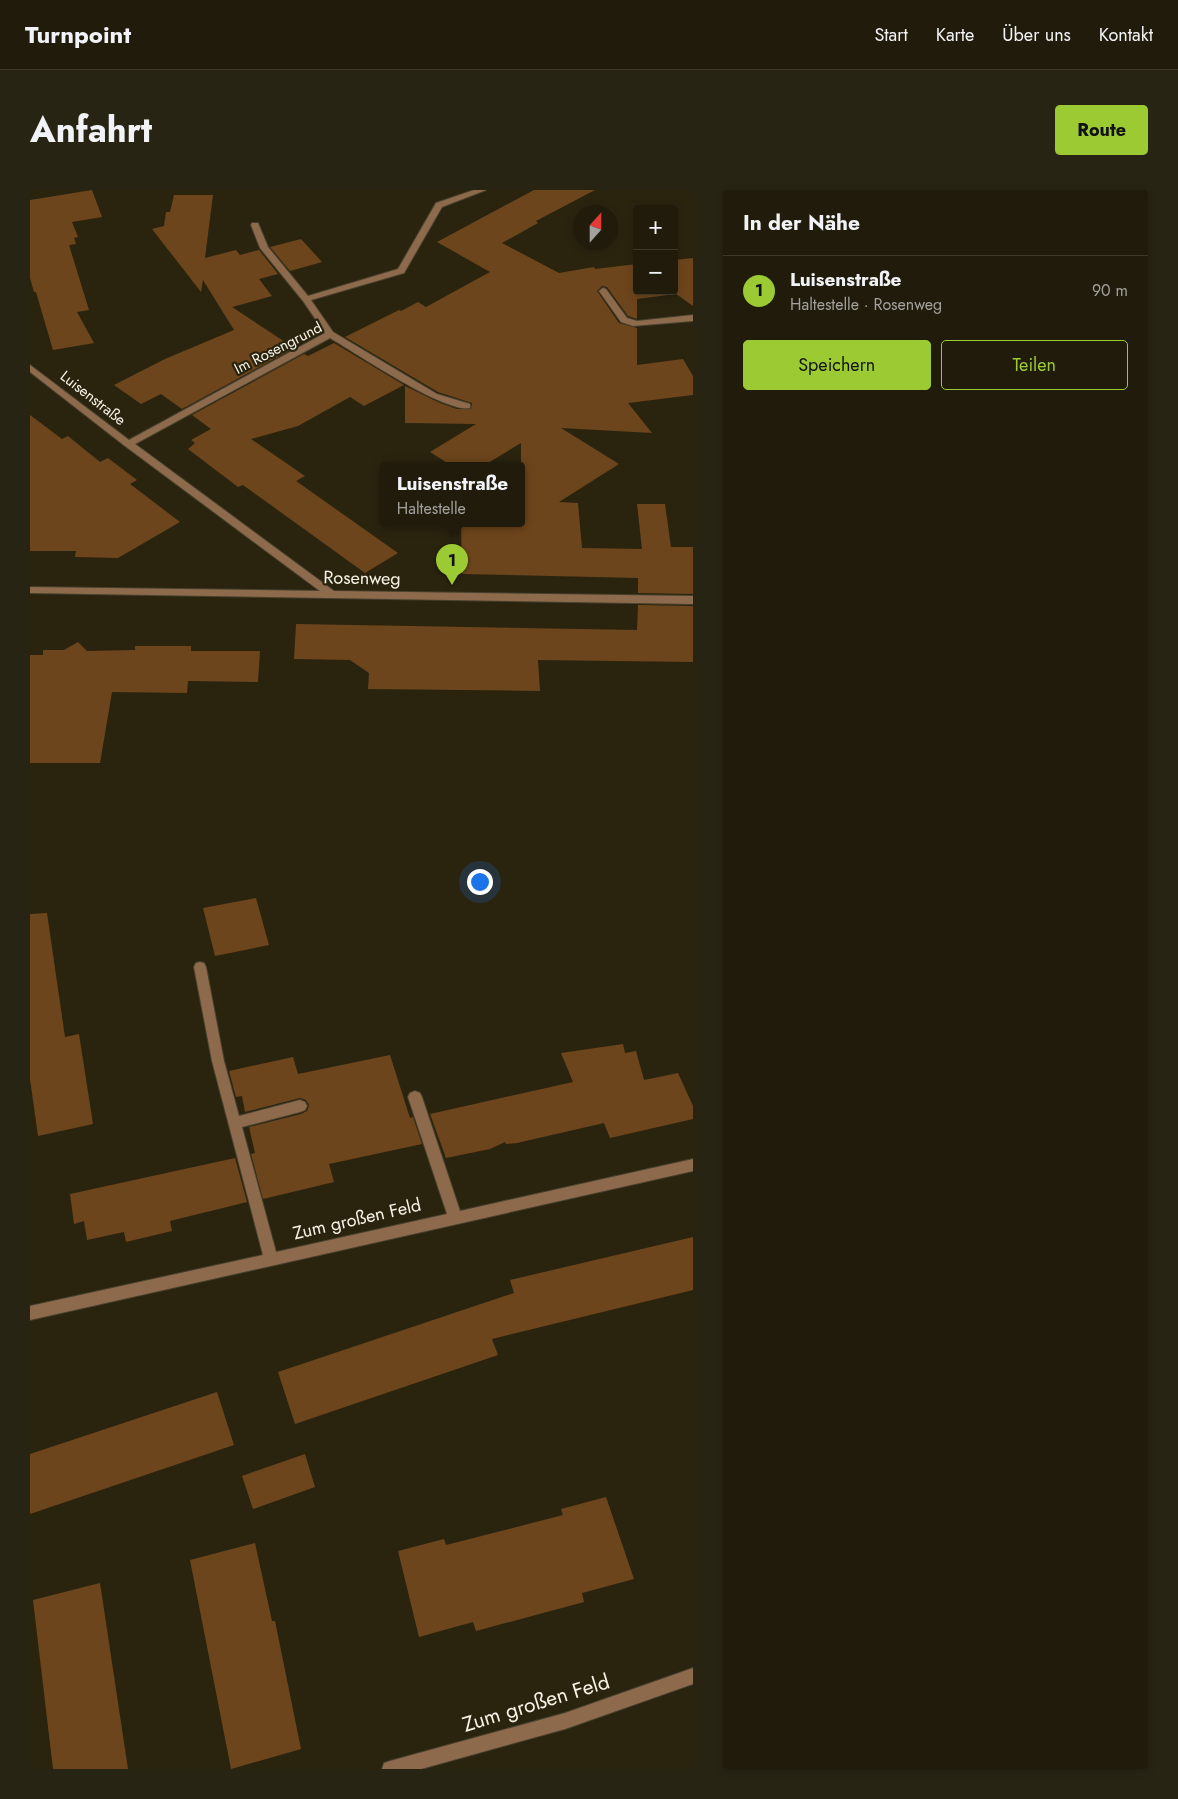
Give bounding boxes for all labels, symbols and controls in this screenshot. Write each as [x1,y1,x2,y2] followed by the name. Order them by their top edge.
[25,17,131,52] text: Turnpoint
[874,22,908,48] text: Start
[936,22,974,48] text: Karte
[1002,22,1071,48] text: Über uns
[1099,22,1153,48] text: Kontakt
[30,105,152,155] text: Anfahrt
[1055,105,1148,155] button: Route
[573,205,618,250] north arrow
[633,205,678,295] map controls
[633,205,678,250] button: +
[743,208,860,238] text: In der Nähe
[633,250,678,295] button: −
[790,266,901,293] text: Luisenstraße
[755,279,763,302] text: 1
[1092,279,1128,302] text: 90 m
[790,293,942,316] text: Haltestelle · Rosenweg
[230,316,326,380] street label: Im Rosengrund
[743,340,931,390] button: Speichern
[941,340,1128,390] button: Teilen
[55,365,131,431] street label: Luisenstraße
[380,462,525,527] popup
[397,470,508,497] text: Luisenstraße
[397,497,466,520] text: Haltestelle
[436,544,468,585] pin: 1
[323,564,401,592] street label: Rosenweg
[467,869,493,895] your location
[290,1192,424,1246] street label: Zum großen Feld
[459,1666,613,1740] street label: Zum großen Feld

